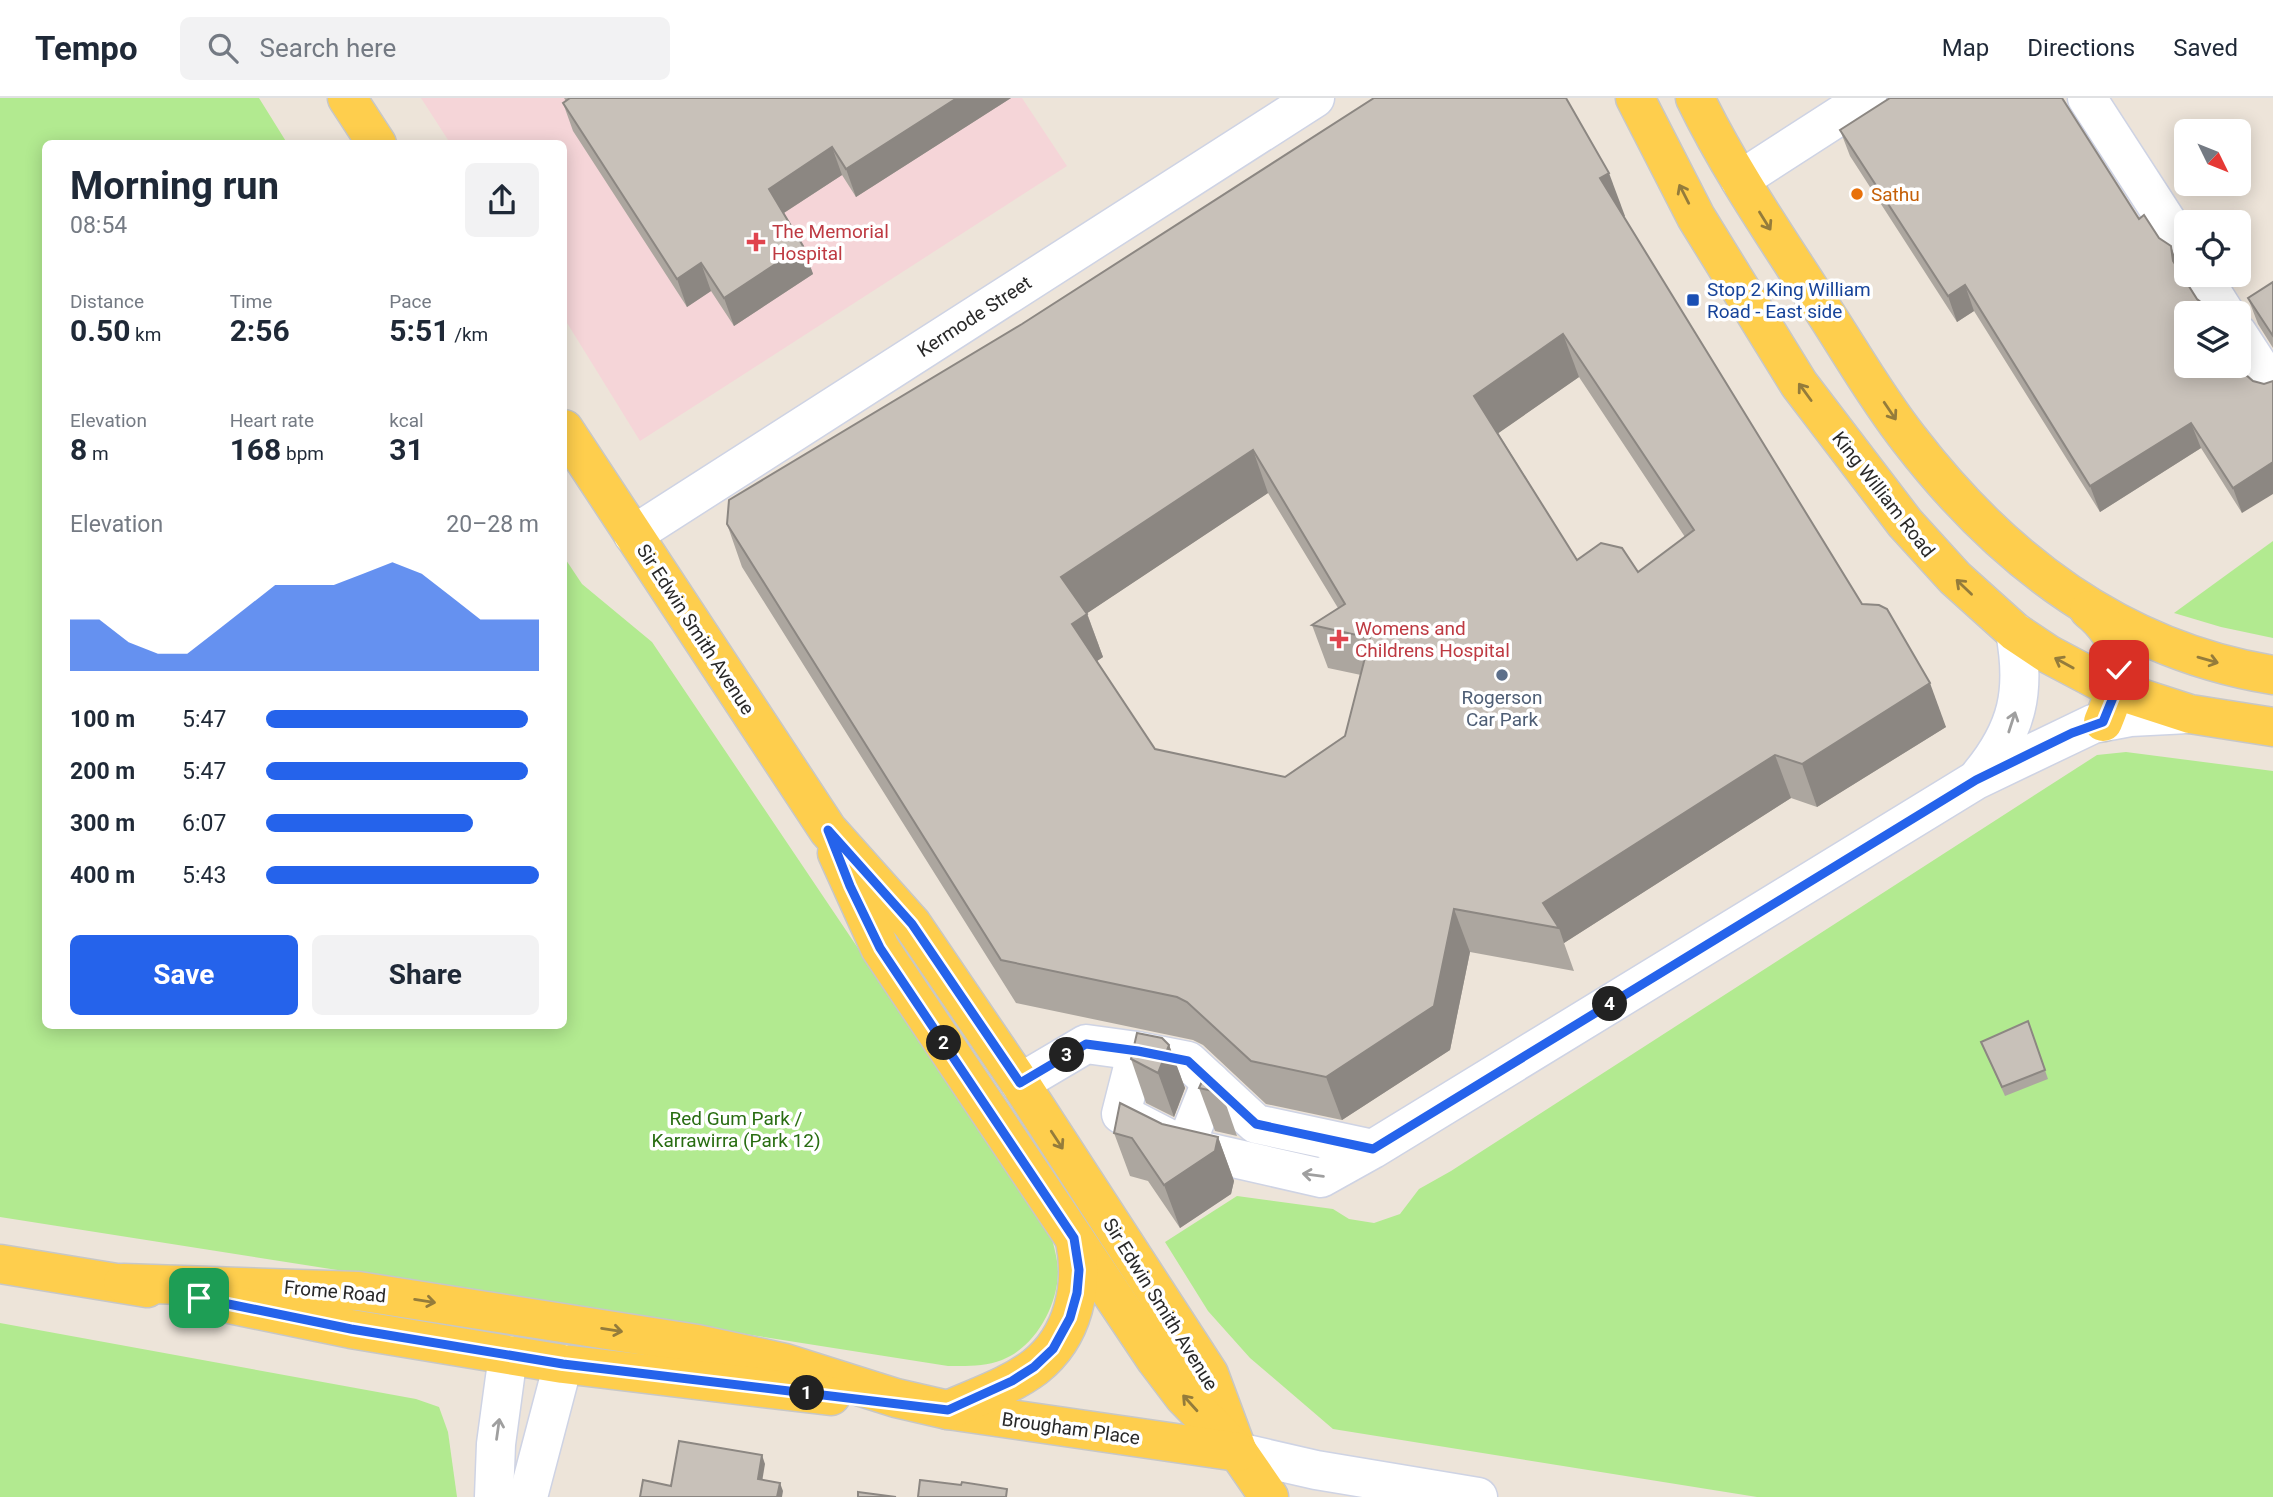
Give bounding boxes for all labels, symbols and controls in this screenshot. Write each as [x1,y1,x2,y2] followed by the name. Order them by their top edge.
[180,17,670,80] search box
[35,29,138,68] text: Tempo
[204,29,242,67] icon: search
[260,33,396,63] text: Search here
[1942,34,1989,62] text: Map
[2027,34,2135,62] text: Directions
[2173,34,2238,62] text: Saved
[2174,119,2250,196] north arrow
[2174,119,2251,378] map controls
[465,163,539,237] button: share
[70,164,279,208] text: Morning run
[1871,183,1920,206] place label: Sathu
[1677,184,1691,205] one-way arrow
[1849,186,1865,202] marker: Sathu
[2174,210,2251,287] button: locate
[1758,211,1773,230] one-way arrow
[70,212,127,239] text: 08:54
[772,220,889,265] place label: The Memorial Hospital
[746,232,766,252] marker: The Memorial Hospital
[913,271,1036,362] street label: Kermode Street
[1707,278,1871,323] place label: Stop 2 King William Road - East side
[70,290,144,313] text: Distance
[230,290,272,313] text: Time
[389,290,432,313] text: Pace
[1685,292,1701,308] marker: Stop 2 King William Road - East side
[2174,301,2251,378] button: layers
[70,313,130,348] text: 0.50
[230,313,290,348] text: 2:56
[389,313,449,348] text: 5:51
[130,323,161,346] text: km
[449,323,488,346] text: /km
[1798,383,1812,402] one-way arrow
[1883,401,1897,420] one-way arrow
[70,409,147,432] text: Elevation
[230,409,314,432] text: Heart rate
[389,409,424,432] text: kcal
[1827,427,1940,562] street label: King William Road
[70,432,87,467] text: 8
[230,432,281,467] text: 168
[389,432,424,467] text: 31
[87,442,109,465] text: m
[281,442,324,465] text: bpm
[70,511,163,538] text: Elevation
[446,511,539,538] text: 20–28 m
[632,540,759,719] street label: Sir Edwin Smith Avenue
[1955,579,1972,596] one-way arrow
[1355,617,1510,662] place label: Womens and Childrens Hospital
[1329,629,1349,649] marker: Womens and Childrens Hospital
[2089,640,2149,700] pin
[2100,651,2138,689] icon: check
[2197,655,2219,668] one-way arrow
[2054,656,2075,669] one-way arrow
[1494,667,1510,683] marker: Rogerson Car Park
[1462,686,1542,731] place label: Rogerson Car Park
[70,706,135,733] text: 100 m
[182,706,226,733] text: 5:47
[2006,711,2019,733] one-way arrow
[70,758,135,785] text: 200 m
[182,758,226,785] text: 5:47
[70,810,135,837] text: 300 m
[182,810,226,837] text: 6:07
[70,862,135,889] text: 400 m
[182,862,226,889] text: 5:43
[70,935,298,1015] button: Save
[312,935,539,1015] button: Share
[1592,986,1628,1021] pin: 4
[1604,992,1615,1015] text: 4
[926,1026,962,1060] pin: 2
[938,1031,949,1054] text: 2
[1050,1038,1084,1072] pin: 3
[1061,1043,1072,1066] text: 3
[651,1107,821,1152] park label: Red Gum Park / Karrawirra (Park 12)
[1050,1130,1065,1149] one-way arrow
[1302,1169,1324,1182] one-way arrow
[1098,1214,1223,1395] street label: Sir Edwin Smith Avenue
[169,1268,229,1328] pin
[283,1276,387,1307] street label: Frome Road
[180,1279,218,1317] icon: arrive
[414,1295,436,1308] one-way arrow
[600,1324,623,1337] one-way arrow
[790,1376,824,1410] pin: 1
[801,1381,812,1404] text: 1
[1182,1395,1199,1412] one-way arrow
[1000,1407,1141,1450] street label: Brougham Place
[492,1418,505,1441] one-way arrow

